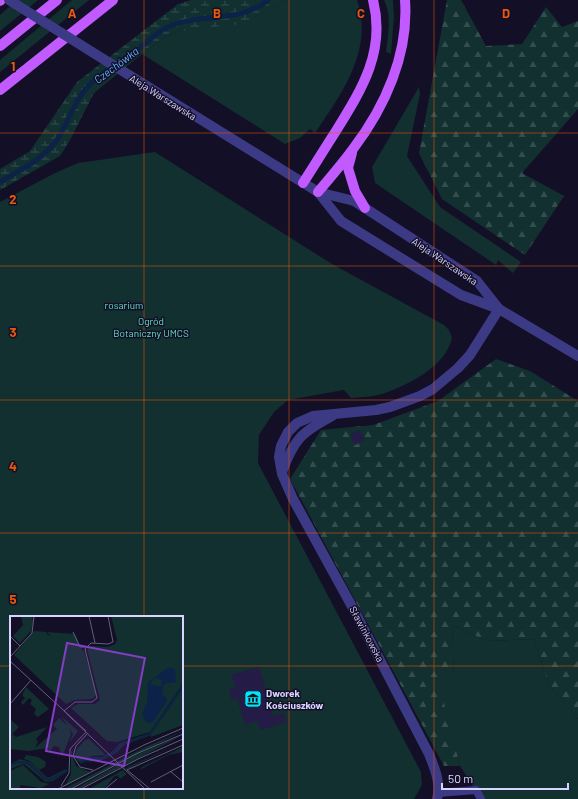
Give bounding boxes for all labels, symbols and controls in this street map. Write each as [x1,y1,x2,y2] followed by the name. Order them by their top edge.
[68,5,77,21] text: A
[213,5,221,21] text: B
[357,5,365,21] text: C
[502,5,510,21] text: D
[91,44,141,86] water label: Czechówka
[11,58,15,74] text: 1
[127,72,199,122] street label: Aleja Warszawska
[9,191,17,207] text: 2
[410,235,480,287] street label: Aleja Warszawska
[105,299,143,311] park label: rosarium
[113,315,189,339] park label: Ogród Botaniczny UMCS
[9,324,17,340] text: 3
[9,458,17,474] text: 4
[9,591,17,607] text: 5
[347,604,387,664] street label: Sławinkowska
[10,616,183,789] inset map
[266,687,324,711] place label: Dworek Kościuszków
[243,689,263,709] museum icon: Dworek Kościuszków
[442,765,568,791] scale bar
[448,771,473,785] text: 50 m

